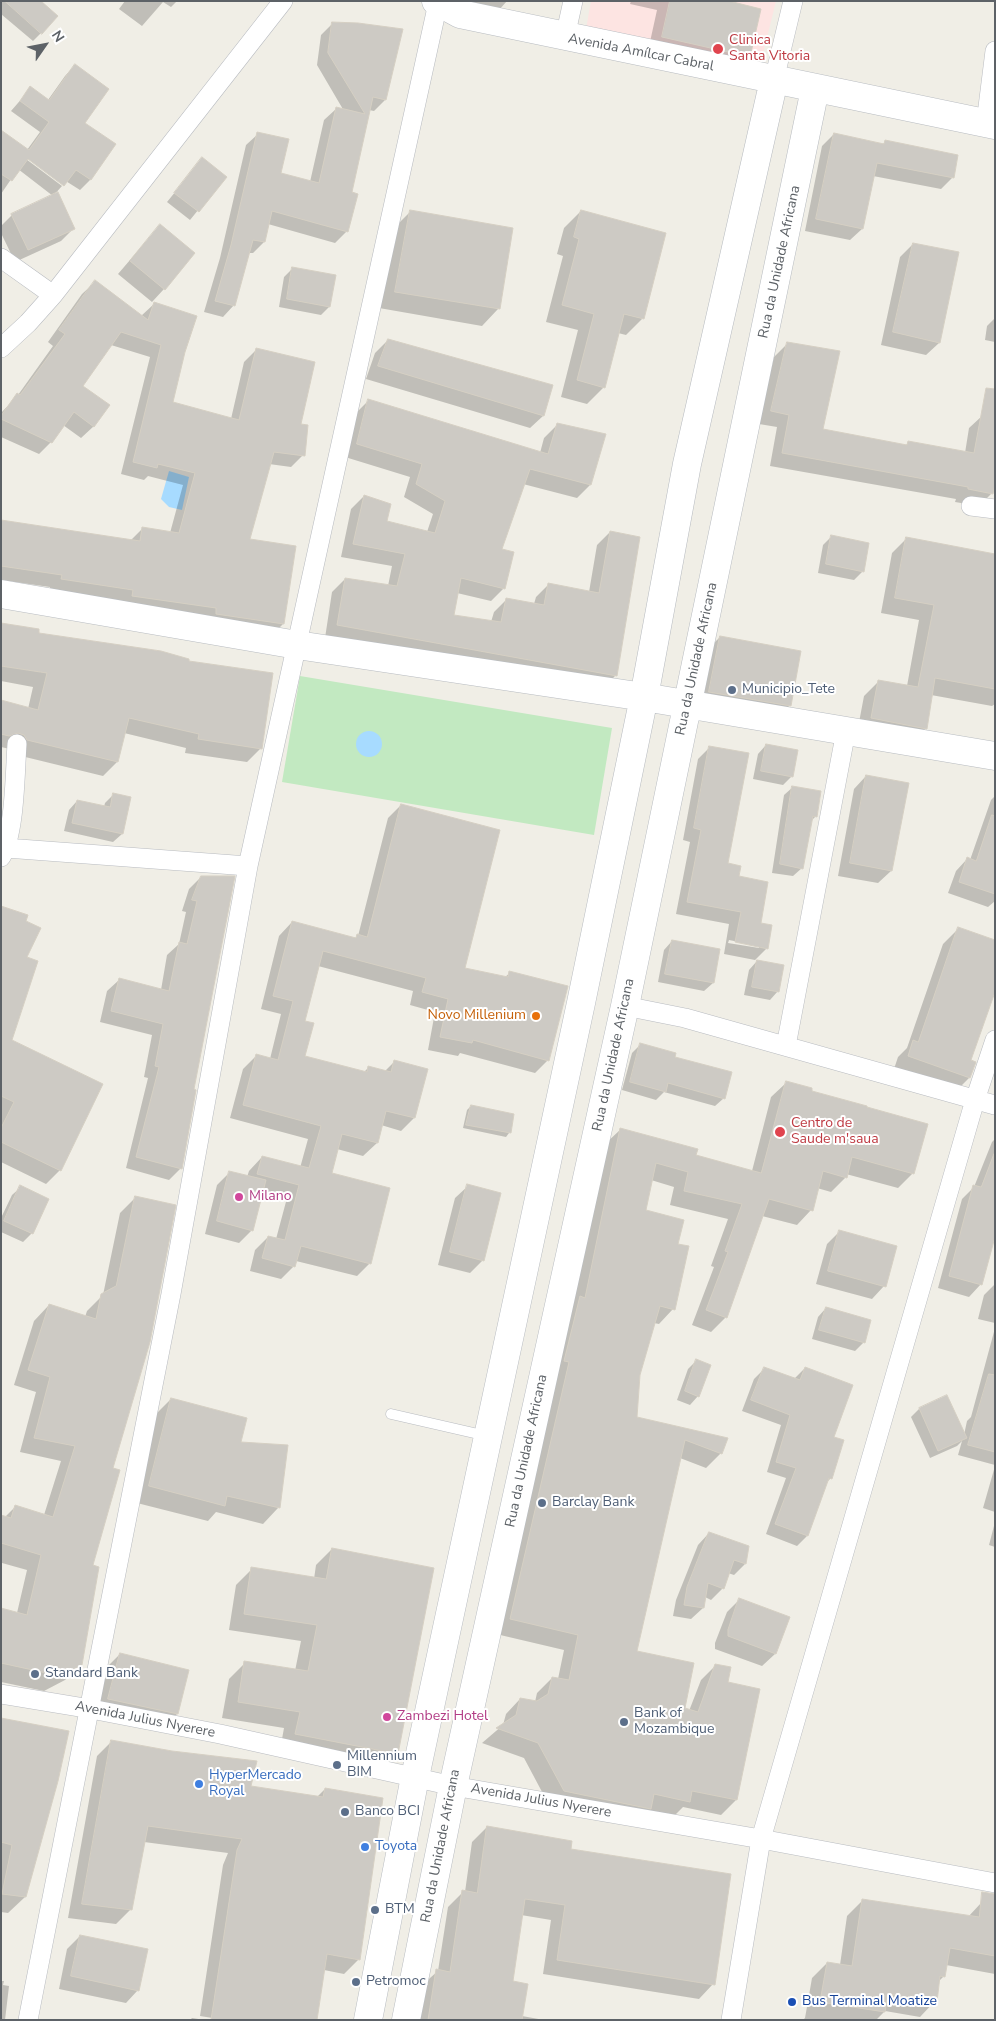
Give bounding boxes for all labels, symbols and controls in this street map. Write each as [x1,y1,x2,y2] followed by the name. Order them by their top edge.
[20,20,70,70] north arrow
[47,27,69,46] text: N
[567,31,715,75] street label: Avenida Amílcar Cabral
[729,33,810,65] place label: Clinica Santa Vitoria
[711,42,725,56] marker: Clinica Santa Vitoria
[756,184,804,340] street label: Rua da Unidade Africana
[673,581,721,737] street label: Rua da Unidade Africana
[742,682,835,698] place label: Municipio_Tete
[726,684,738,696] marker: Municipio_Tete
[590,977,638,1133] street label: Rua da Unidade Africana
[428,1008,526,1024] place label: Novo Millenium
[530,1010,542,1022] marker: Novo Millenium
[791,1116,879,1148] place label: Centro de Saude m'saua
[773,1125,787,1139] marker: Centro de Saude m'saua
[249,1189,292,1205] place label: Milano
[233,1191,245,1203] marker: Milano
[503,1373,551,1529] street label: Rua da Unidade Africana
[552,1495,634,1511] place label: Barclay Bank
[536,1497,548,1509] marker: Barclay Bank
[45,1666,138,1682] place label: Standard Bank
[29,1668,41,1680] marker: Standard Bank
[74,1698,216,1742] street label: Avenida Julius Nyerere
[634,1706,714,1738] place label: Bank of Mozambique
[397,1709,488,1725] place label: Zambezi Hotel
[381,1711,393,1723] marker: Zambezi Hotel
[618,1716,630,1728] marker: Bank of Mozambique
[347,1749,417,1781] place label: Millennium BIM
[331,1759,343,1771] marker: Millennium BIM
[209,1768,302,1800] place label: HyperMercado Royal
[418,1768,464,1924] street label: Rua da Unidade Africana
[193,1778,205,1790] marker: HyperMercado Royal
[469,1780,613,1822] street label: Avenida Julius Nyerere
[355,1804,420,1820] place label: Banco BCI
[339,1806,351,1818] marker: Banco BCI
[375,1839,417,1855] place label: Toyota
[359,1841,371,1853] marker: Toyota
[385,1902,415,1918] place label: BTM
[369,1904,381,1916] marker: BTM
[366,1974,426,1990] place label: Petromoc
[350,1976,362,1988] marker: Petromoc
[802,1994,937,2010] place label: Bus Terminal Moatize
[786,1996,798,2008] marker: Bus Terminal Moatize

